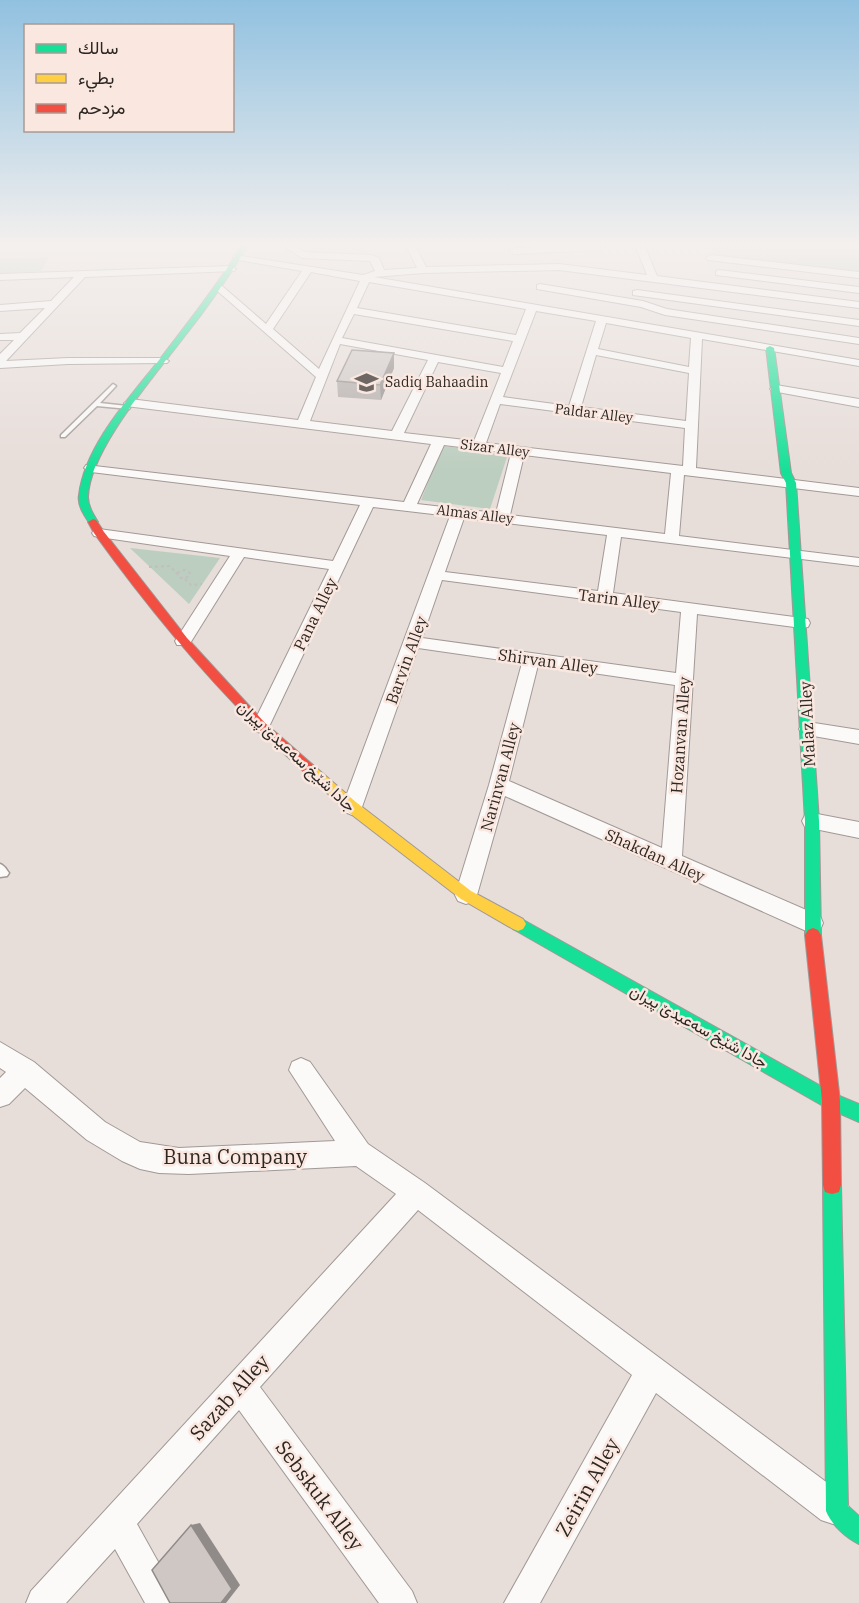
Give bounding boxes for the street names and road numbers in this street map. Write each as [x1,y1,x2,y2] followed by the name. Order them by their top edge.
[554,399,635,427] street label: Paldar Alley
[459,435,531,461] street label: Sizar Alley
[435,500,515,528] street label: Almas Alley
[289,574,341,654] street label: Pana Alley
[577,584,661,614] street label: Tarin Alley
[381,613,431,707] street label: Barvin Alley
[497,644,600,678] street label: Shirvan Alley
[666,676,694,794] street label: Hozanvan Alley
[795,680,819,767] street label: Malaz Alley
[232,696,360,818] street label: جادا شێخ سەعیدێ پیران
[476,720,524,834] street label: Narinvan Alley
[602,824,708,886] street label: Shakdan Alley
[626,980,771,1074] street label: جادا شێخ سەعیدێ پیران
[163,1143,307,1170] street label: Buna Company
[183,1348,275,1446] street label: Sazab Alley
[549,1432,625,1541] street label: Zeirin Alley
[270,1434,370,1556] street label: Sebskuk Alley

